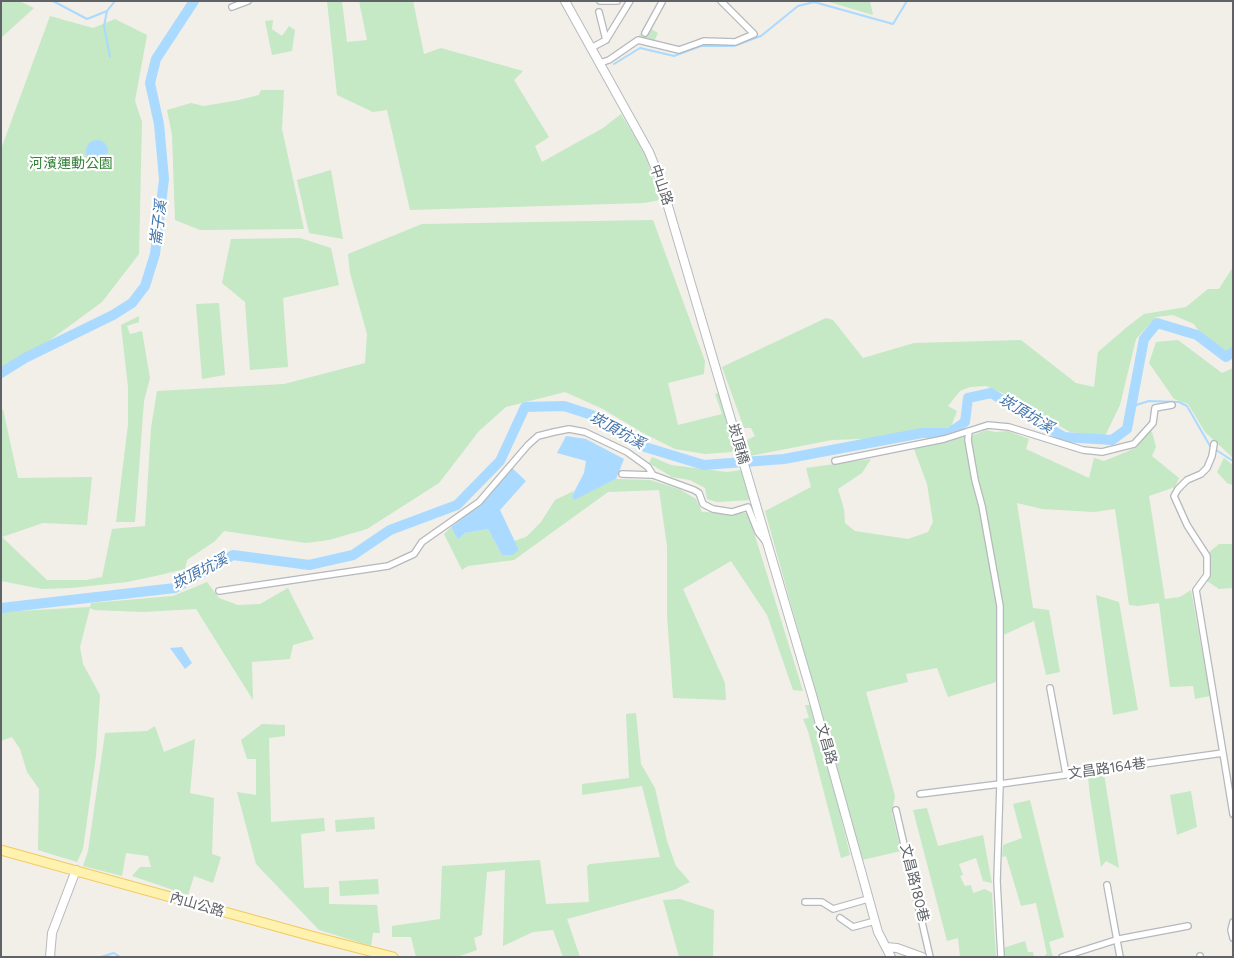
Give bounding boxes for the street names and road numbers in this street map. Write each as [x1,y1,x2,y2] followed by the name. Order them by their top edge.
[646,162,676,208] street label: 中山路
[724,421,752,467] street label: 崁頂橋
[812,721,840,767] street label: 文昌路
[1067,755,1147,783] street label: 文昌路164巷
[896,842,932,924] street label: 文昌路180巷
[168,889,226,921] street label: 內山公路

